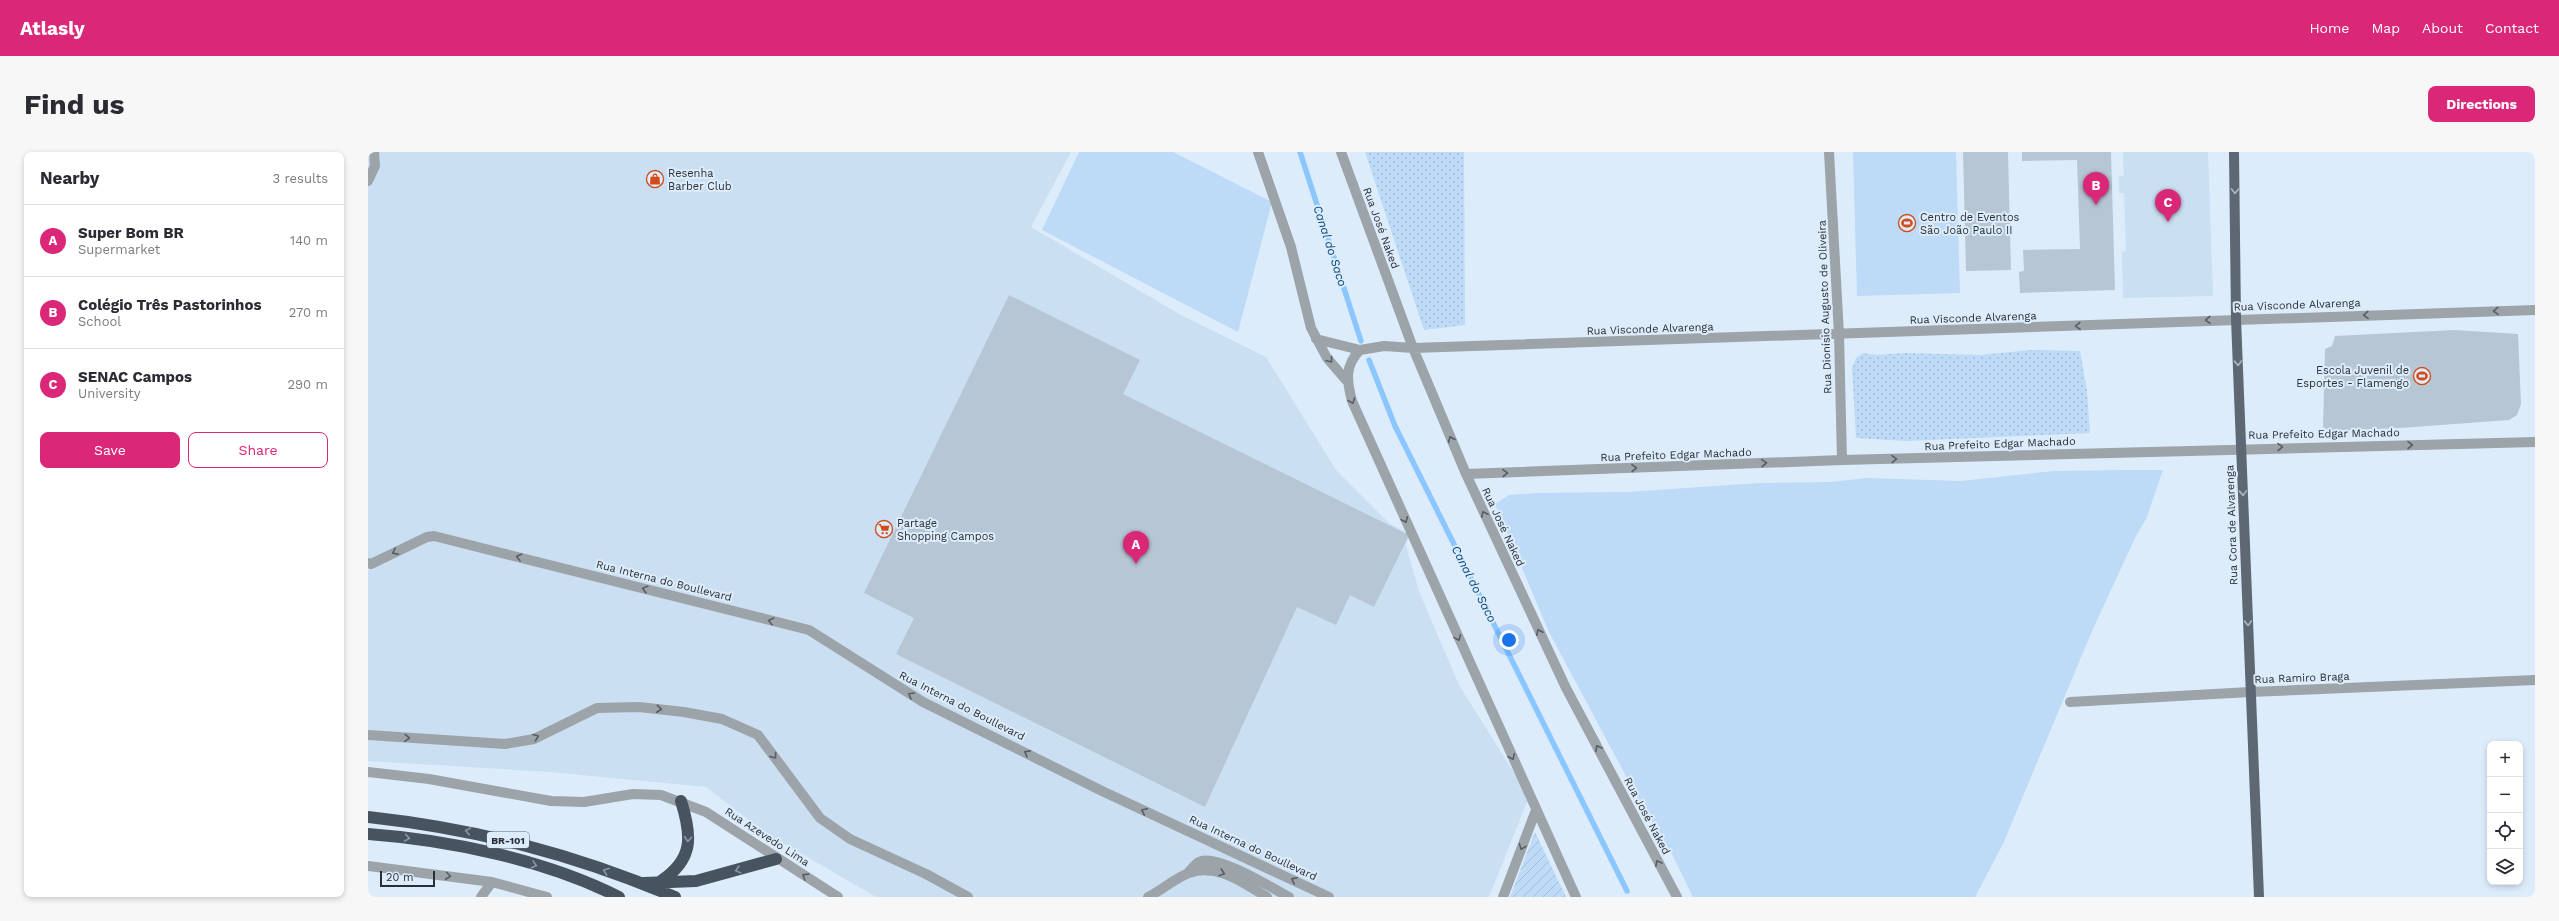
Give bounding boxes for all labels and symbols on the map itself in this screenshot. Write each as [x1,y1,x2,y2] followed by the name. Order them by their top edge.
[668,167,732,193] place label: Resenha Barber Club
[645,169,665,189] shop icon: Resenha Barber Club
[2083,172,2109,205] pin: B
[1360,186,1402,270] street label: Rua José Naked
[2231,188,2239,194] one-way arrow
[2155,189,2181,222] pin: C
[1310,204,1350,288] water label: Canal do Saco
[1920,211,2020,237] place label: Centro de Eventos São João Paulo II
[1897,213,1917,233] sports icon: Centro de Eventos São João Paulo II
[1815,220,1835,394] street label: Rua Dionísio Augusto de Oliveira
[2233,296,2361,314] street label: Rua Visconde Alvarenga
[2493,307,2499,316] one-way arrow
[1909,309,2037,327] street label: Rua Visconde Alvarenga
[2363,311,2369,320] one-way arrow
[2205,316,2211,325] one-way arrow
[1586,320,1714,338] street label: Rua Visconde Alvarenga
[2075,321,2081,330] one-way arrow
[1325,356,1332,363] one-way arrow
[2233,360,2242,366] one-way arrow
[2296,364,2409,390] place label: Escola Juvenil de Esportes - Flamengo
[2412,366,2432,386] sports icon: Escola Juvenil de Esportes - Flamengo
[1348,397,1356,404] one-way arrow
[2248,426,2400,442] street label: Rua Prefeito Edgar Machado
[1447,435,1455,442] one-way arrow
[1924,435,2076,453] street label: Rua Prefeito Edgar Machado
[2407,440,2413,449] one-way arrow
[2277,443,2283,452] one-way arrow
[1600,446,1752,464] street label: Rua Prefeito Edgar Machado
[1891,455,1897,463] one-way arrow
[1761,459,1767,468] one-way arrow
[1631,464,1637,472] one-way arrow
[2223,465,2241,585] street label: Rua Cora de Alvarenga
[1502,469,1508,477] one-way arrow
[1479,485,1527,569] street label: Rua José Naked
[2239,490,2247,496] one-way arrow
[1481,511,1489,519] one-way arrow
[1400,515,1408,523] one-way arrow
[897,517,994,543] place label: Partage Shopping Campos
[874,519,894,539] supermarket icon: Partage Shopping Campos
[1123,531,1149,564] pin: A
[1449,543,1499,625] water label: Canal do Saco
[392,547,399,555] one-way arrow
[516,553,522,561] one-way arrow
[595,558,733,604] street label: Rua Interna do Boullevard
[642,585,649,594] one-way arrow
[768,617,774,625] one-way arrow
[2243,620,2252,626] one-way arrow
[1536,629,1544,636] one-way arrow
[1499,630,1519,650] your location
[1454,635,1462,642] one-way arrow
[897,669,1027,743] street label: Rua Interna do Boullevard
[2254,670,2350,686] street label: Rua Ramiro Braga
[908,692,915,699] one-way arrow
[656,705,662,714] one-way arrow
[404,733,410,742] one-way arrow
[532,734,539,742] one-way arrow
[1595,745,1602,752] one-way arrow
[1024,751,1031,758] one-way arrow
[769,752,776,759] one-way arrow
[1507,753,1515,760] one-way arrow
[1621,775,1673,857] street label: Rua José Naked
[722,805,812,869] street label: Rua Azevedo Lima
[1140,808,1148,816] one-way arrow
[1187,813,1319,883] street label: Rua Interna do Boullevard
[465,827,471,836] one-way arrow
[487,832,529,848] road number: BR-101
[404,833,410,842] one-way arrow
[684,836,693,842] one-way arrow
[1518,843,1526,850] one-way arrow
[530,860,537,869] one-way arrow
[1656,860,1663,867] one-way arrow
[735,865,742,874] one-way arrow
[603,868,610,876] one-way arrow
[1218,868,1225,877] one-way arrow
[380,869,435,888] scale bar
[445,871,451,880] one-way arrow
[802,874,809,881] one-way arrow
[1291,877,1299,885] one-way arrow

